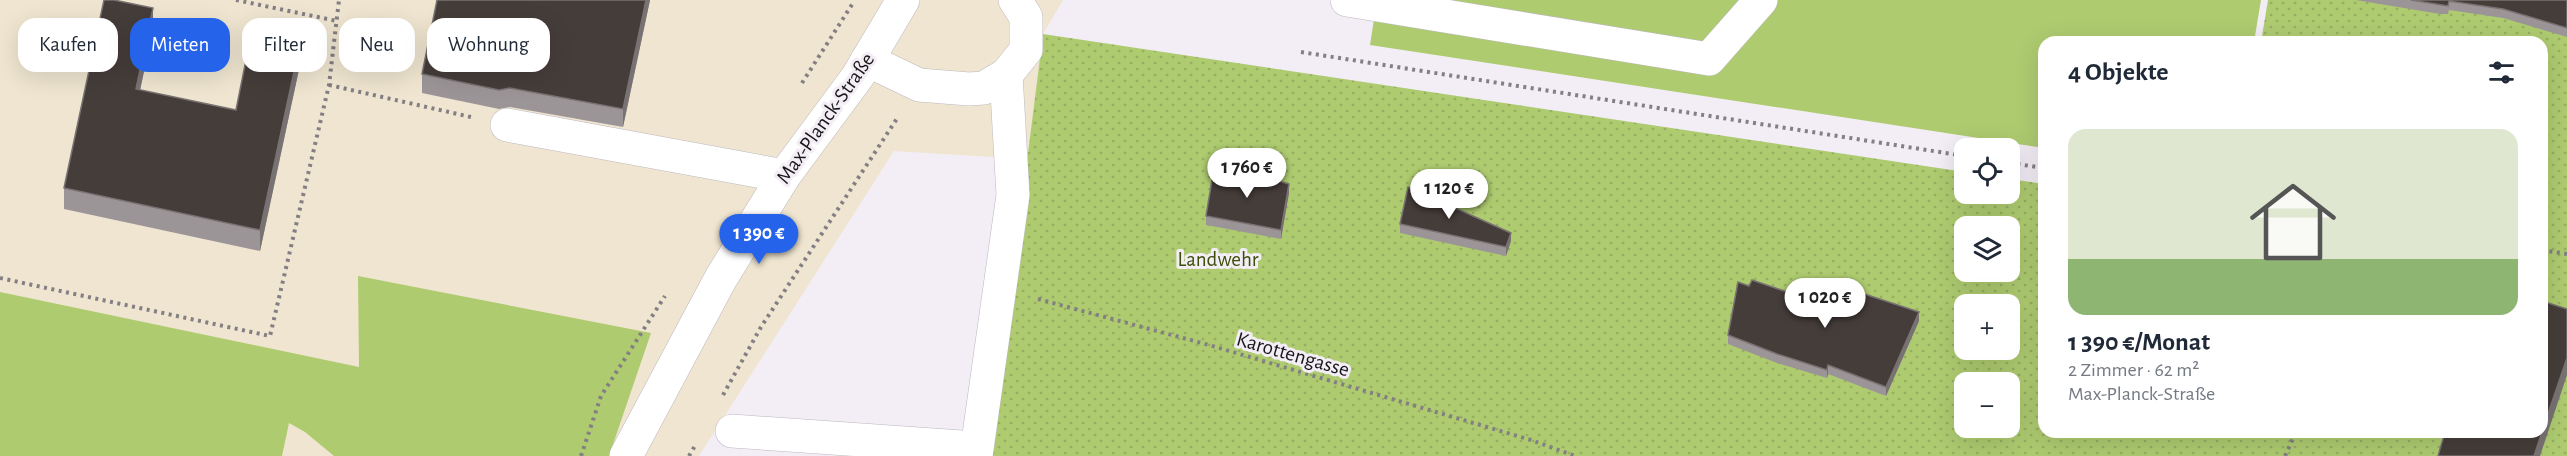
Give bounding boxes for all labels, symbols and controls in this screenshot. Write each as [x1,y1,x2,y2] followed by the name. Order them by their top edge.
[18,18,118,72] chip: Kaufen
[130,18,230,72] chip: Mieten
[242,18,327,72] chip: Filter
[339,18,415,72] chip: Neu
[427,18,550,72] chip: Wohnung
[772,49,878,188] street label: Max-Planck-Straße
[2485,56,2518,89] icon: filters
[2068,59,2169,85] text: 4 Objekte
[1954,138,2020,438] map controls
[1954,138,2020,204] button: locate
[1192,148,1302,199] pin: 1 760 €
[1221,157,1273,177] text: 1 760 €
[2239,168,2347,276] icon: home
[1394,169,1504,220] pin: 1 120 €
[1424,178,1474,198] text: 1 120 €
[704,214,814,265] pin: 1 390 €
[1954,216,2020,282] button: layers
[733,223,785,243] text: 1 390 €
[1178,249,1259,270] park label: Landwehr
[1770,278,1880,329] pin: 1 020 €
[1799,287,1851,307] text: 1 020 €
[1954,294,2020,360] button: +
[1234,328,1352,381] street label: Karottengasse
[2068,329,2210,355] text: 1 390 €/Monat
[2068,360,2199,380] text: 2 Zimmer · 62 m²
[1954,372,2020,438] button: −
[2068,384,2215,404] text: Max-Planck-Straße

